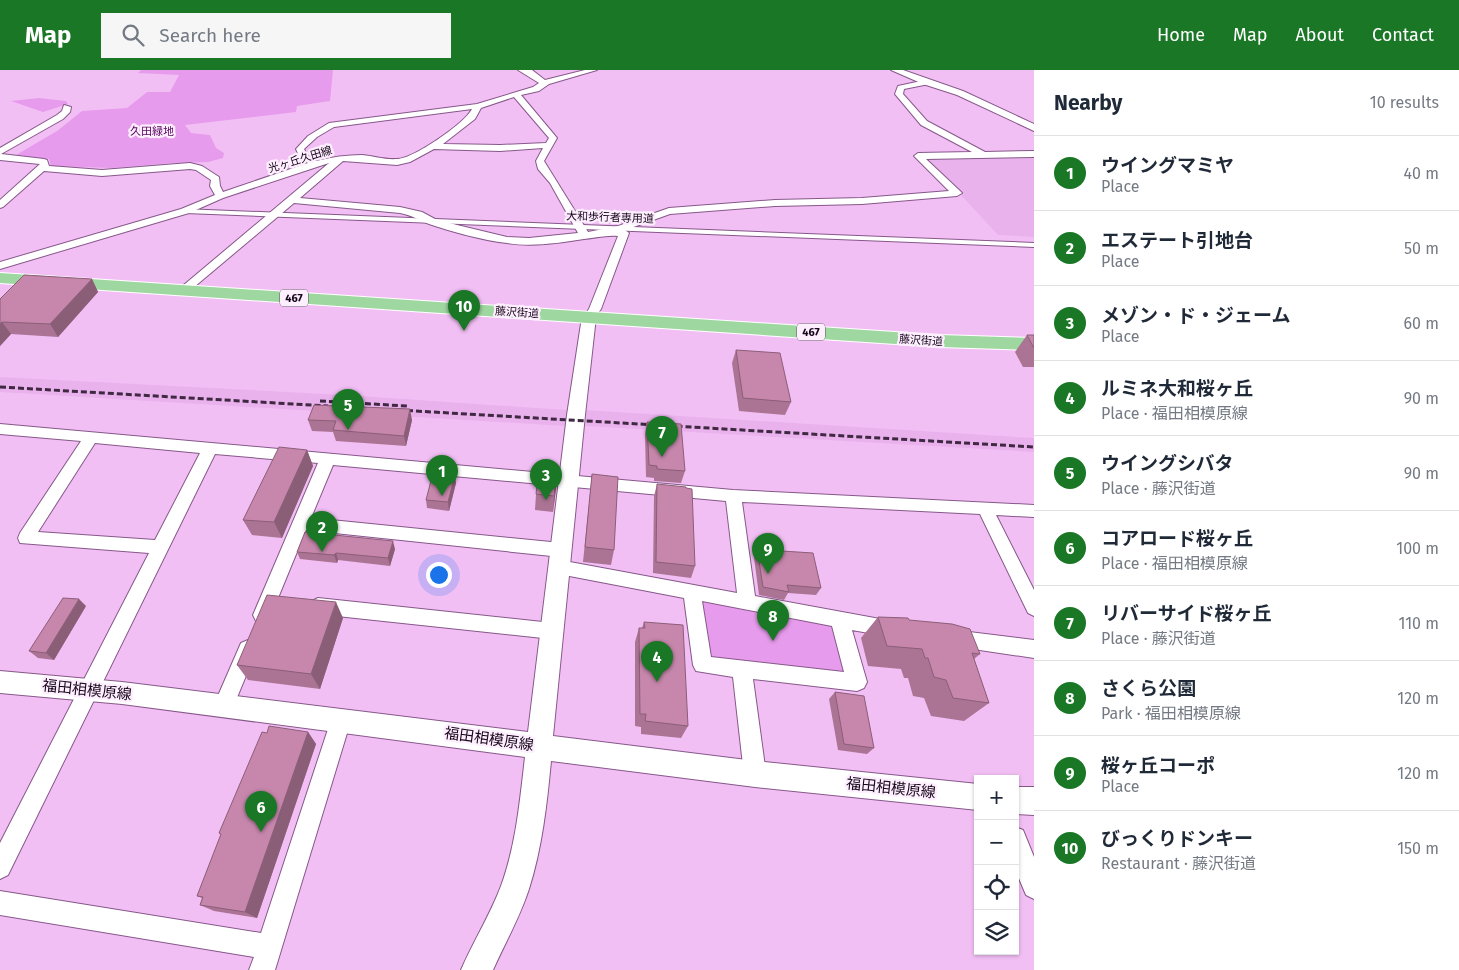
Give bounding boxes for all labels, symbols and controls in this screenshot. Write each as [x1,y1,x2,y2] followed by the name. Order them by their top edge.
[101,13,451,58] search box
[25,21,71,49] text: Map
[119,21,147,49] icon: search
[159,24,261,47] text: Search here
[1157,24,1205,46] text: Home
[1233,24,1267,46] text: Map
[1295,24,1344,46] text: About
[1372,24,1434,46] text: Contact
[1054,90,1122,116] text: Nearby
[1370,93,1439,112] text: 10 results
[130,125,174,138] park label: 久田緑地
[267,144,334,175] street label: 光ヶ丘久田線
[1101,154,1234,177] text: ウイングマミヤ
[1066,164,1074,183] text: 1
[1404,164,1439,183] text: 40 m
[1101,177,1140,196] text: Place
[566,209,654,226] street label: 大和歩行者専用道
[1101,229,1253,252] text: エステート引地台
[1066,239,1074,258] text: 2
[1404,239,1439,258] text: 50 m
[1101,252,1140,271] text: Place
[280,290,308,307] road number: 467
[448,290,480,331] pin: 10
[495,304,539,321] street label: 藤沢街道
[1101,304,1290,327] text: メゾン・ド・ジェーム
[1066,314,1074,333] text: 3
[1404,314,1439,333] text: 60 m
[797,323,825,340] road number: 467
[1101,327,1140,346] text: Place
[899,332,943,349] street label: 藤沢街道
[1101,377,1253,400] text: ルミネ大和桜ヶ丘
[332,389,364,430] pin: 5
[1065,389,1075,408] text: 4
[1404,389,1439,408] text: 90 m
[1101,404,1248,423] text: Place · 福田相模原線
[646,416,678,457] pin: 7
[1101,452,1233,475] text: ウイングシバタ
[426,455,458,496] pin: 1
[530,459,562,500] pin: 3
[1066,464,1074,483] text: 5
[1404,464,1439,483] text: 90 m
[1101,479,1216,498] text: Place · 藤沢街道
[306,511,338,552] pin: 2
[1101,527,1253,550] text: コアロード桜ヶ丘
[752,533,784,574] pin: 9
[1065,539,1075,558] text: 6
[1396,539,1439,558] text: 100 m
[1101,554,1248,573] text: Place · 福田相模原線
[426,562,452,588] your location
[757,600,789,641] pin: 8
[1101,602,1272,625] text: リバーサイド桜ヶ丘
[1066,614,1074,633] text: 7
[1398,614,1439,633] text: 110 m
[1101,629,1216,648] text: Place · 藤沢街道
[641,641,673,682] pin: 4
[41,676,133,704] street label: 福田相模原線
[1101,677,1196,700] text: さくら公園
[1065,689,1075,708] text: 8
[1397,689,1439,708] text: 120 m
[1101,704,1241,723] text: Park · 福田相模原線
[443,724,535,754] street label: 福田相模原線
[1101,754,1215,777] text: 桜ヶ丘コーポ
[1066,764,1074,783] text: 9
[1397,764,1439,783] text: 120 m
[845,774,937,802] street label: 福田相模原線
[974,775,1019,955] map controls
[974,775,1019,820] button: +
[1101,777,1140,796] text: Place
[245,791,277,832] pin: 6
[974,820,1019,865] button: −
[1101,827,1253,850] text: びっくりドンキー
[1062,839,1078,858] text: 10
[1397,839,1439,858] text: 150 m
[1101,854,1256,873] text: Restaurant · 藤沢街道
[974,865,1019,910] button: locate
[974,910,1019,955] button: layers

